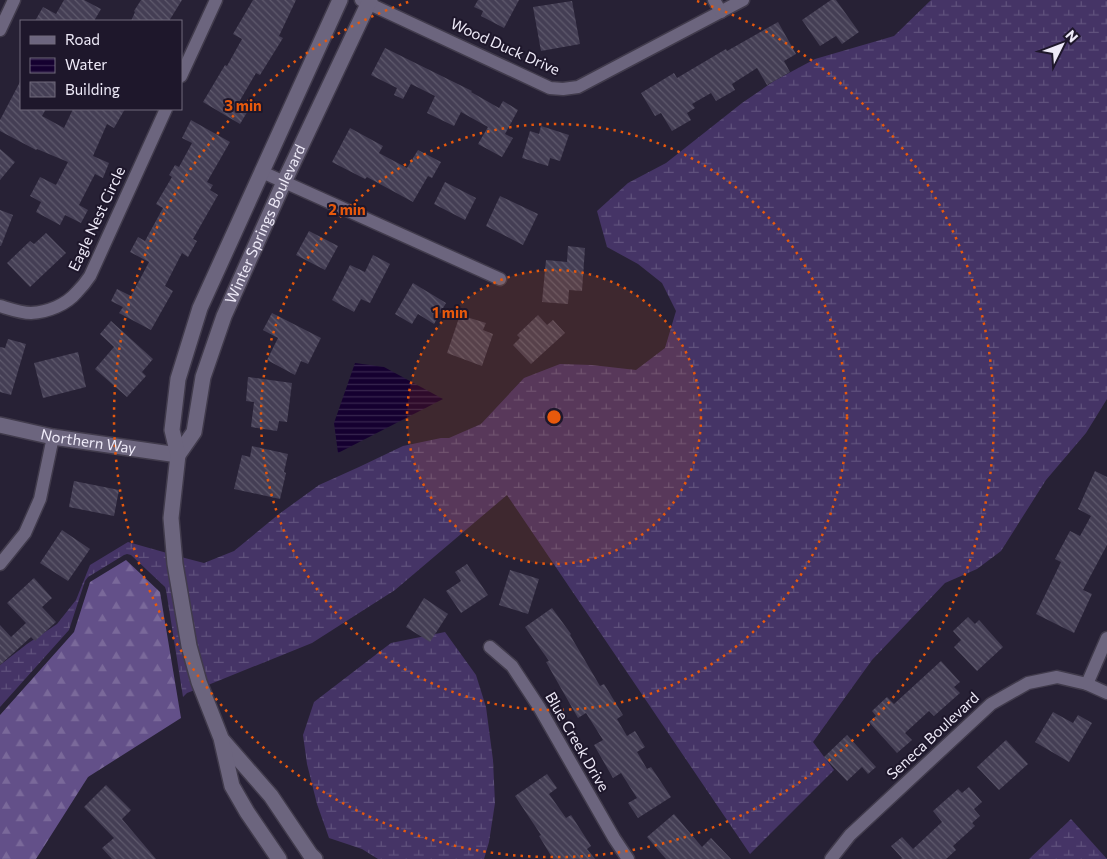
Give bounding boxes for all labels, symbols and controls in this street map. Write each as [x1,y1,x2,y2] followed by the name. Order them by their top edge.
[448,14,563,78] street label: Wood Duck Drive
[20,20,182,110] legend
[1037,20,1087,70] north arrow
[1062,26,1082,46] text: N
[65,30,100,48] text: Road
[65,55,107,73] text: Water
[65,80,120,98] text: Building
[224,96,262,114] text: 3 min
[221,141,309,306] street label: Winter Springs Boulevard
[64,163,128,274] street label: Eagle Nest Circle
[328,200,366,218] text: 2 min
[432,303,468,321] text: 1 min
[545,408,563,426] centre of rings
[39,424,138,457] street label: Northern Way
[882,688,982,783] street label: Seneca Boulevard
[542,689,614,794] street label: Blue Creek Drive

